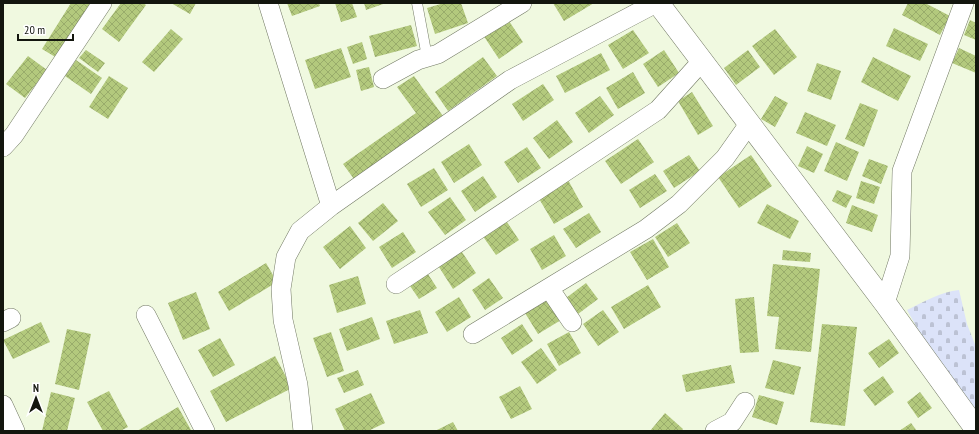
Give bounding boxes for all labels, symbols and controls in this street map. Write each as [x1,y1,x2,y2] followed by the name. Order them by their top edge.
[18,16,73,42] scale bar
[24,22,45,37] text: 20 m
[16,378,56,418] north arrow
[33,381,39,395] text: N

